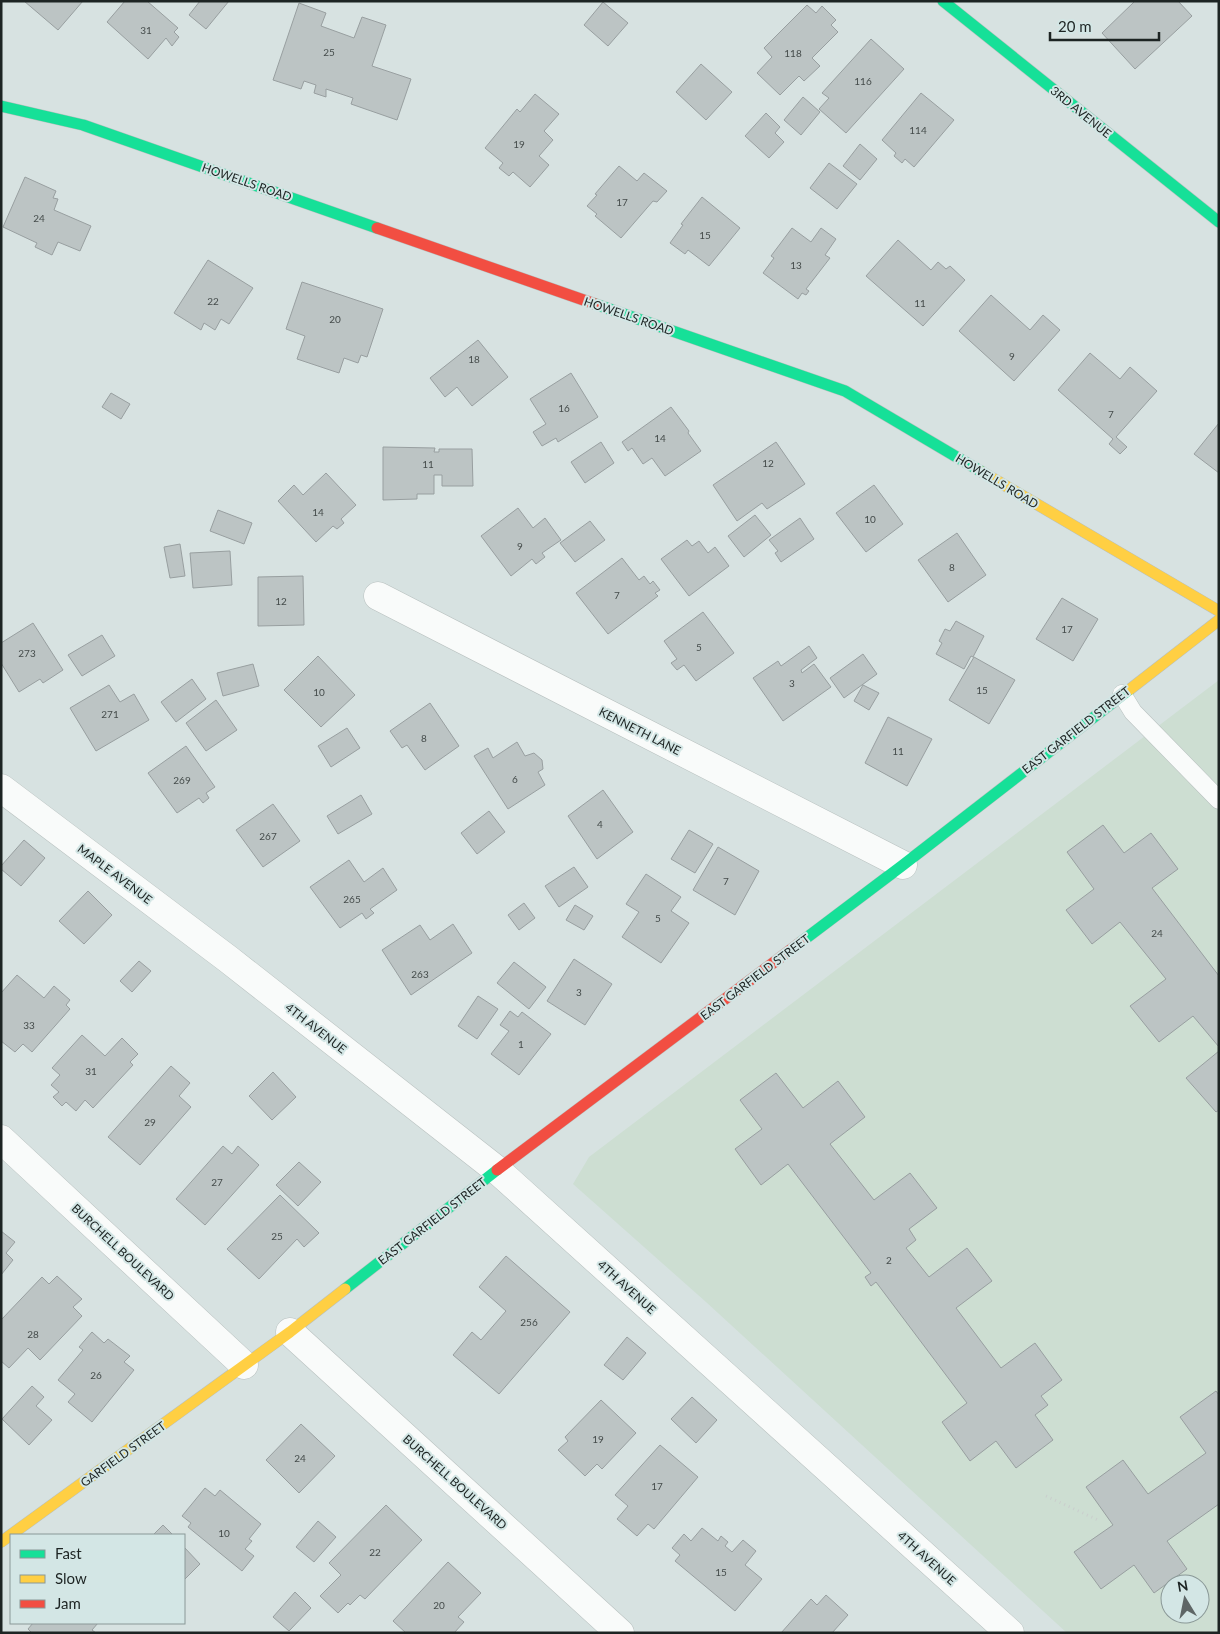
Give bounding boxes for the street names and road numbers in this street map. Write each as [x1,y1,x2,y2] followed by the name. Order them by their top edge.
[1048,83,1114,141] street label: 3RD AVENUE
[200,160,294,204] street label: HOWELLS ROAD
[582,294,676,338] street label: HOWELLS ROAD
[953,450,1041,512] street label: HOWELLS ROAD
[1019,683,1133,777] street label: EAST GARFIELD STREET
[597,704,683,758] street label: KENNETH LANE
[75,841,155,907] street label: MAPLE AVENUE
[697,931,813,1023] street label: EAST GARFIELD STREET
[282,1000,350,1057] street label: 4TH AVENUE
[375,1174,489,1268] street label: EAST GARFIELD STREET
[69,1201,177,1303] street label: BURCHELL BOULEVARD
[595,1257,659,1317] street label: 4TH AVENUE
[77,1418,169,1490] street label: GARFIELD STREET
[400,1431,510,1533] street label: BURCHELL BOULEVARD
[895,1528,959,1588] street label: 4TH AVENUE

